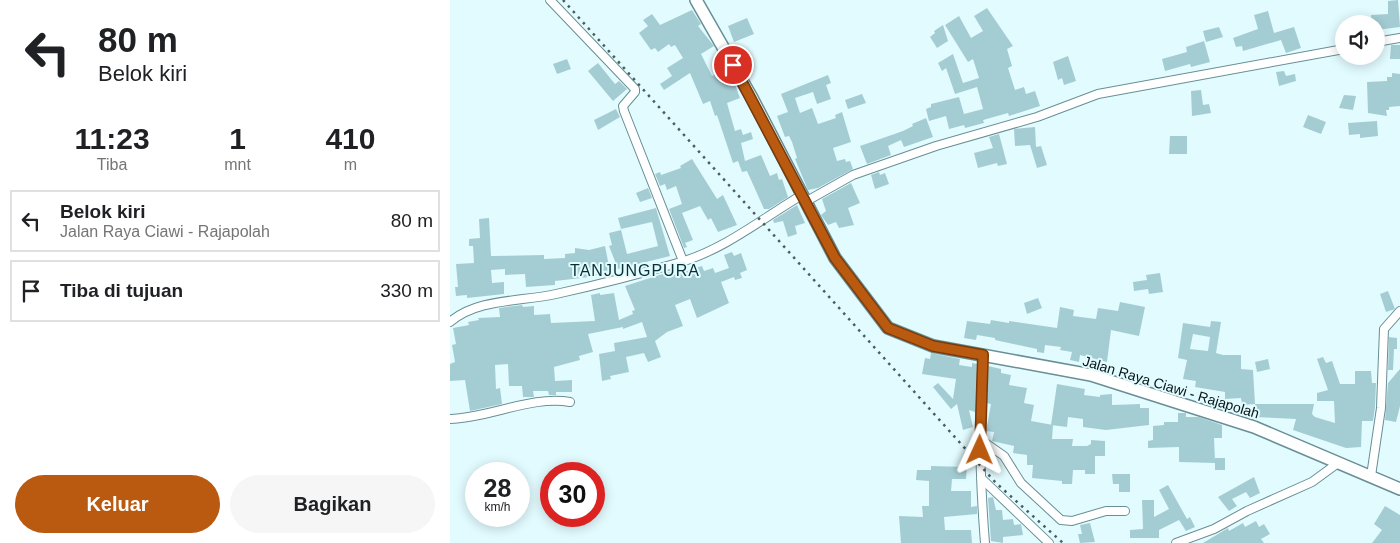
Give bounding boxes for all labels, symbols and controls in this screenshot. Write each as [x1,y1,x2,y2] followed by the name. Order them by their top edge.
[1335,15,1385,65] map controls
[1335,15,1385,65] button: sound
[15,20,80,85] icon: left
[98,20,178,59] text: 80 m
[712,44,754,86] pin
[719,51,747,79] icon: arrive
[98,61,187,86] text: Belok kiri
[75,122,150,155] text: 11:23
[229,122,246,155] text: 1
[325,122,375,155] text: 410
[97,156,127,173] text: Tiba
[224,156,251,173] text: mnt
[344,156,357,173] text: m
[60,201,146,222] text: Belok kiri
[17,207,45,235] icon: left
[391,210,433,231] text: 80 m
[60,223,270,240] text: Jalan Raya Ciawi - Rajapolah
[570,262,700,279] district label: TANJUNGPURA
[17,277,45,305] icon: arrive
[60,280,183,301] text: Tiba di tujuan
[380,280,433,301] text: 330 m
[1081,353,1261,421] street label: Jalan Raya Ciawi - Rajapolah
[953,423,1005,475] position arrow
[540,462,605,527] speed limit sign: 30
[484,474,511,502] text: 28
[15,475,220,533] button: Keluar
[230,475,435,533] button: Bagikan
[484,500,511,514] text: km/h

